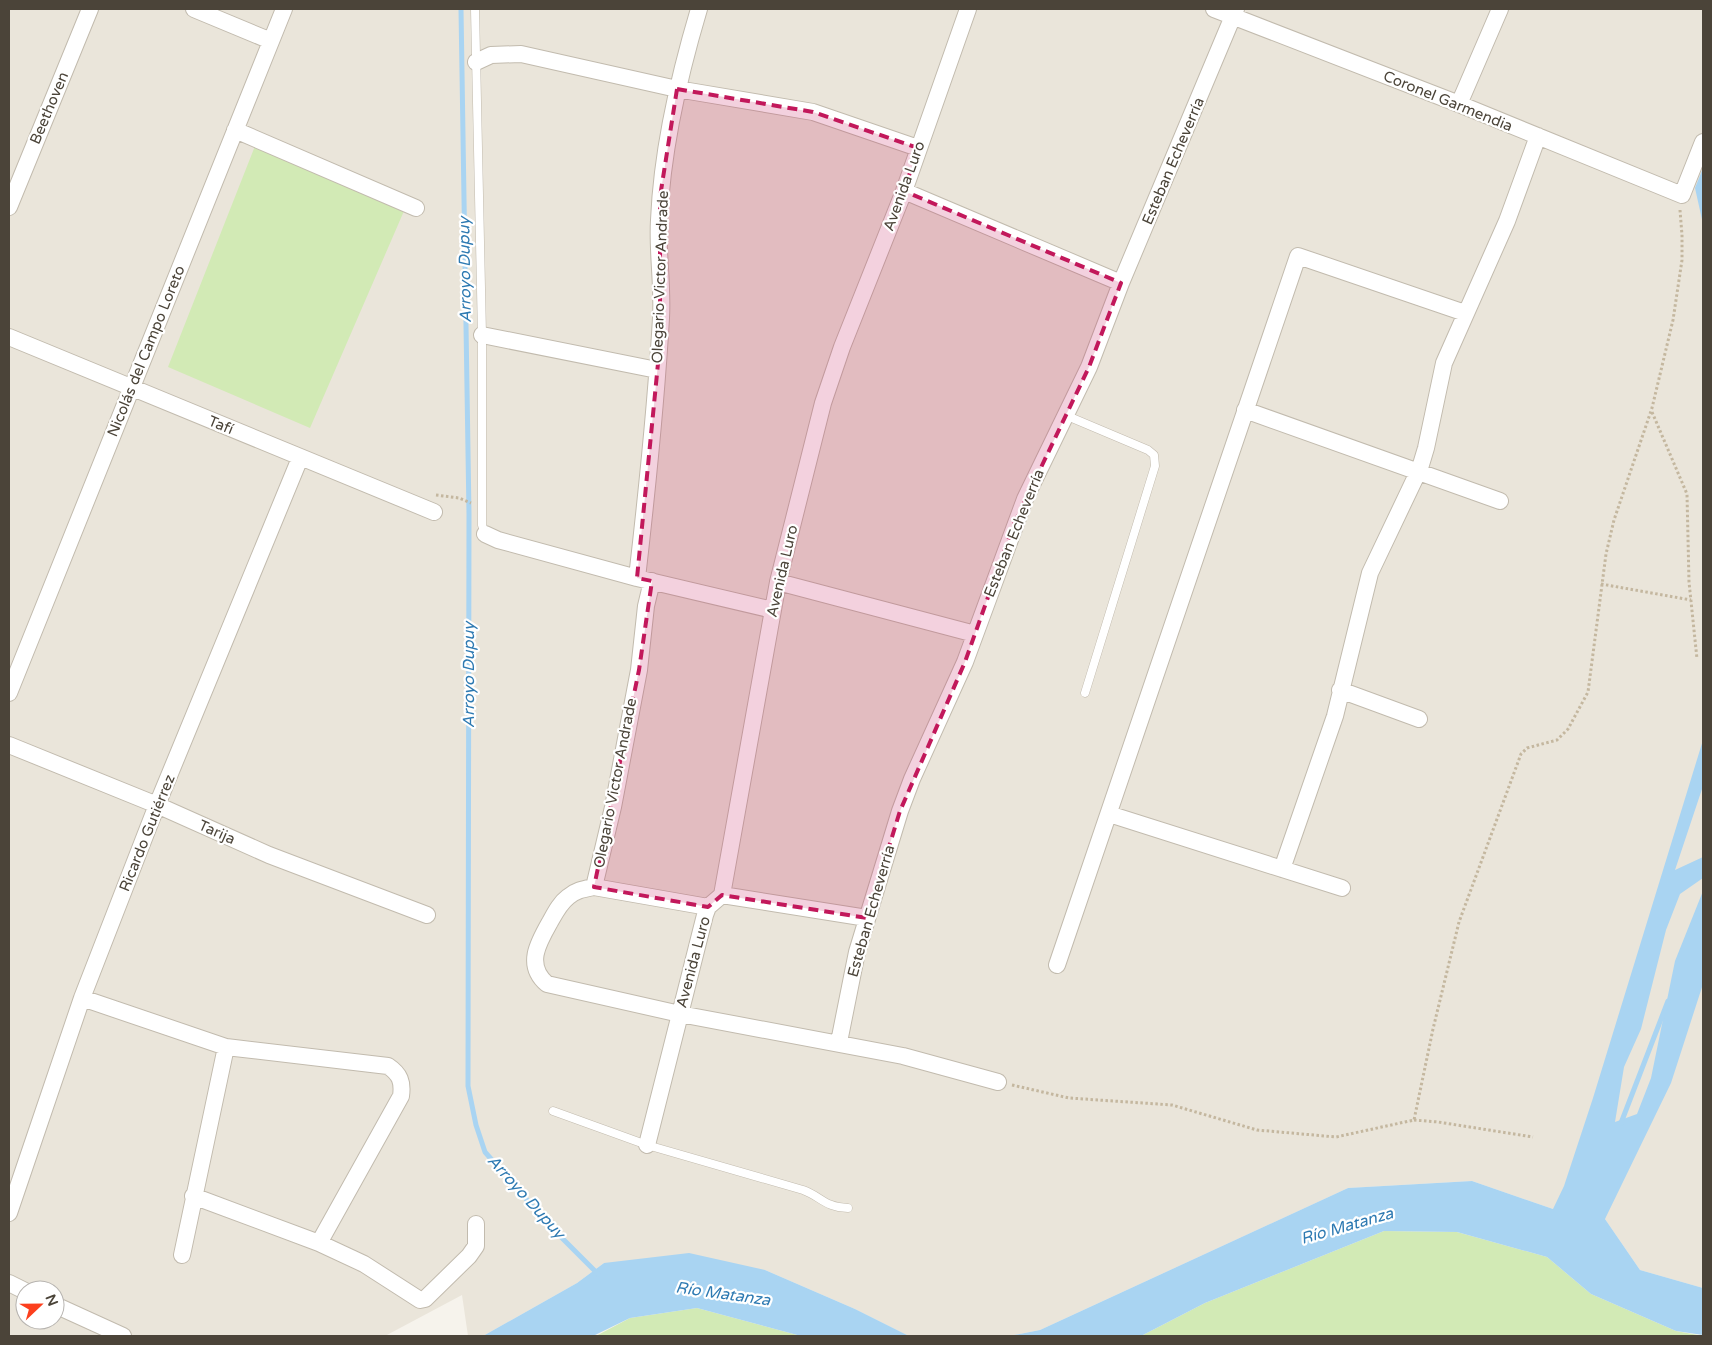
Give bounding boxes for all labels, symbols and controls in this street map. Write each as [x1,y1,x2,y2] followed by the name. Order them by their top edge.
[1381,67,1515,135] street label: Coronel Garmendia
[26,69,72,147] street label: Beethoven
[1138,95,1208,227] street label: Esteban Echeverría
[879,139,929,233] street label: Avenida Luro
[648,190,672,364] street label: Olegario Victor Andrade
[454,214,476,323] water label: Arroyo Dupuy
[103,263,189,439] street label: Nicolás del Campo Loreto
[206,412,236,438] street label: Tafí
[980,466,1048,600] street label: Esteban Echeverría
[763,523,801,619] street label: Avenida Luro
[459,620,479,728] water label: Arroyo Dupuy
[590,696,640,870] street label: Olegario Victor Andrade
[115,772,179,894] street label: Ricardo Gutiérrez
[196,816,238,848] street label: Tarija
[844,843,898,979] street label: Esteban Echeverría
[672,914,714,1010] street label: Avenida Luro
[483,1151,570,1245] water label: Arroyo Dupuy
[1298,1203,1397,1249] water label: Río Matanza
[674,1277,773,1311] water label: Río Matanza
[15,1280,65,1330] north arrow
[42,1292,62,1309] text: N

